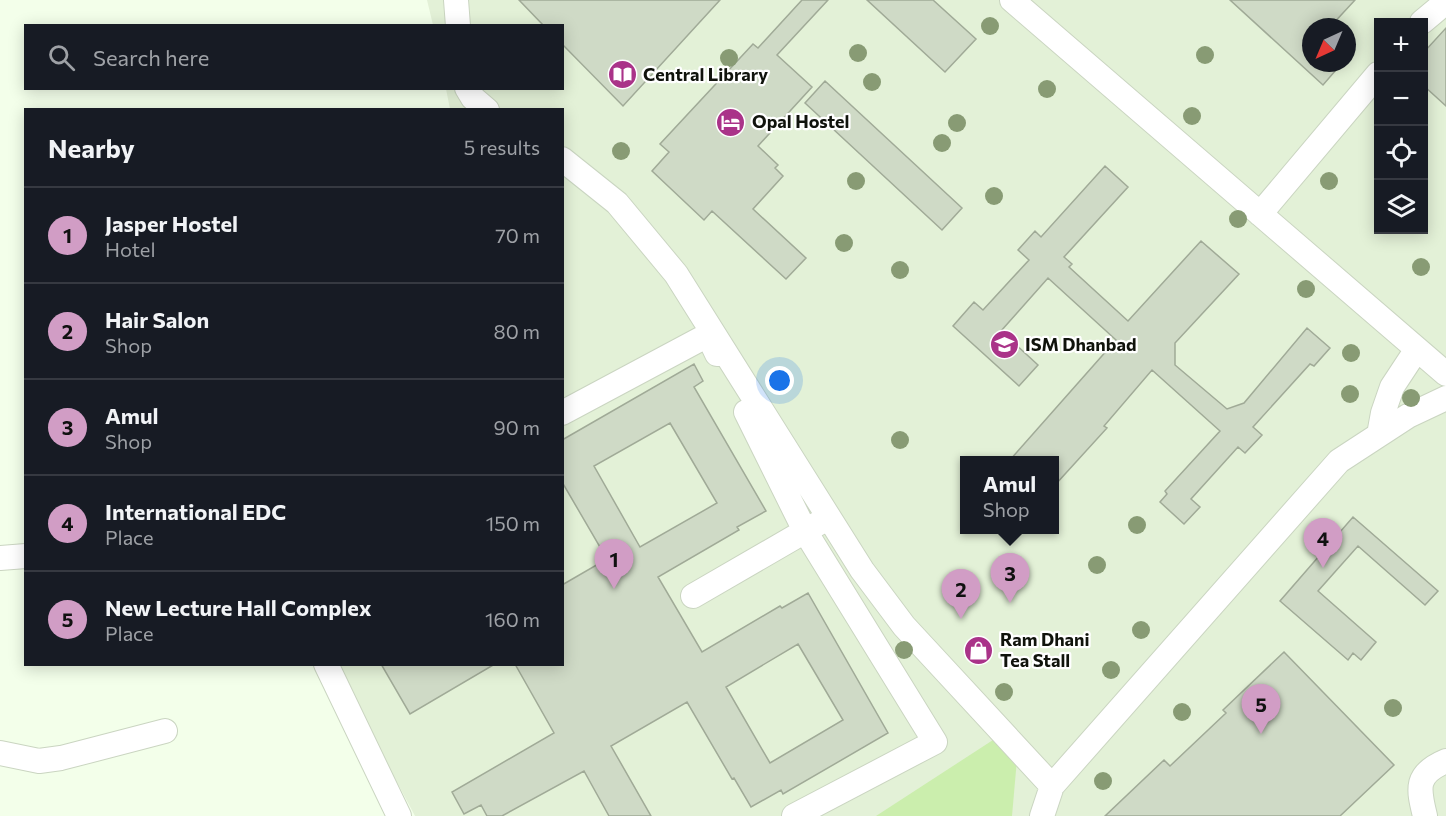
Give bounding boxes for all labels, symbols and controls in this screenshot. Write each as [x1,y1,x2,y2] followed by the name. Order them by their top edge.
[1302,18,1356,72] north arrow
[1374,18,1428,234] map controls
[1374,18,1428,72] button: +
[24,24,564,90] search box
[45,41,78,74] icon: search
[93,44,209,71] text: Search here
[606,59,638,91] library icon: Central Library
[643,63,768,85] place label: Central Library
[1374,72,1428,126] button: −
[715,106,747,138] hotel icon: Opal Hostel
[752,110,849,132] place label: Opal Hostel
[1374,126,1428,180] button: locate
[48,132,135,163] text: Nearby
[464,135,540,159] text: 5 results
[1374,180,1428,234] button: layers
[105,210,238,237] text: Jasper Hostel
[63,223,72,247] text: 1
[495,223,540,247] text: 70 m
[105,237,155,261] text: Hotel
[105,306,209,333] text: Hair Salon
[62,319,73,343] text: 2
[494,319,540,343] text: 80 m
[988,329,1020,361] school or university icon: ISM Dhanbad
[105,333,152,357] text: Shop
[1025,333,1136,355] place label: ISM Dhanbad
[765,366,794,395] your location
[105,402,159,429] text: Amul
[62,415,73,439] text: 3
[494,415,540,439] text: 90 m
[105,429,152,453] text: Shop
[960,456,1059,534] popup
[983,470,1036,497] text: Amul
[983,497,1030,521] text: Shop
[105,498,286,525] text: International EDC
[61,511,74,535] text: 4
[486,511,540,535] text: 150 m
[1304,518,1342,568] pin: 4
[105,525,154,549] text: Place
[594,540,634,589] pin: 1
[990,554,1030,603] pin: 3
[942,570,980,619] pin: 2
[105,594,371,621] text: New Lecture Hall Complex
[62,607,73,631] text: 5
[485,607,540,631] text: 160 m
[105,621,154,645] text: Place
[1000,628,1090,671] place label: Ram Dhani Tea Stall
[963,634,995,666] shop icon: Ram Dhani Tea Stall
[1242,684,1280,734] pin: 5

